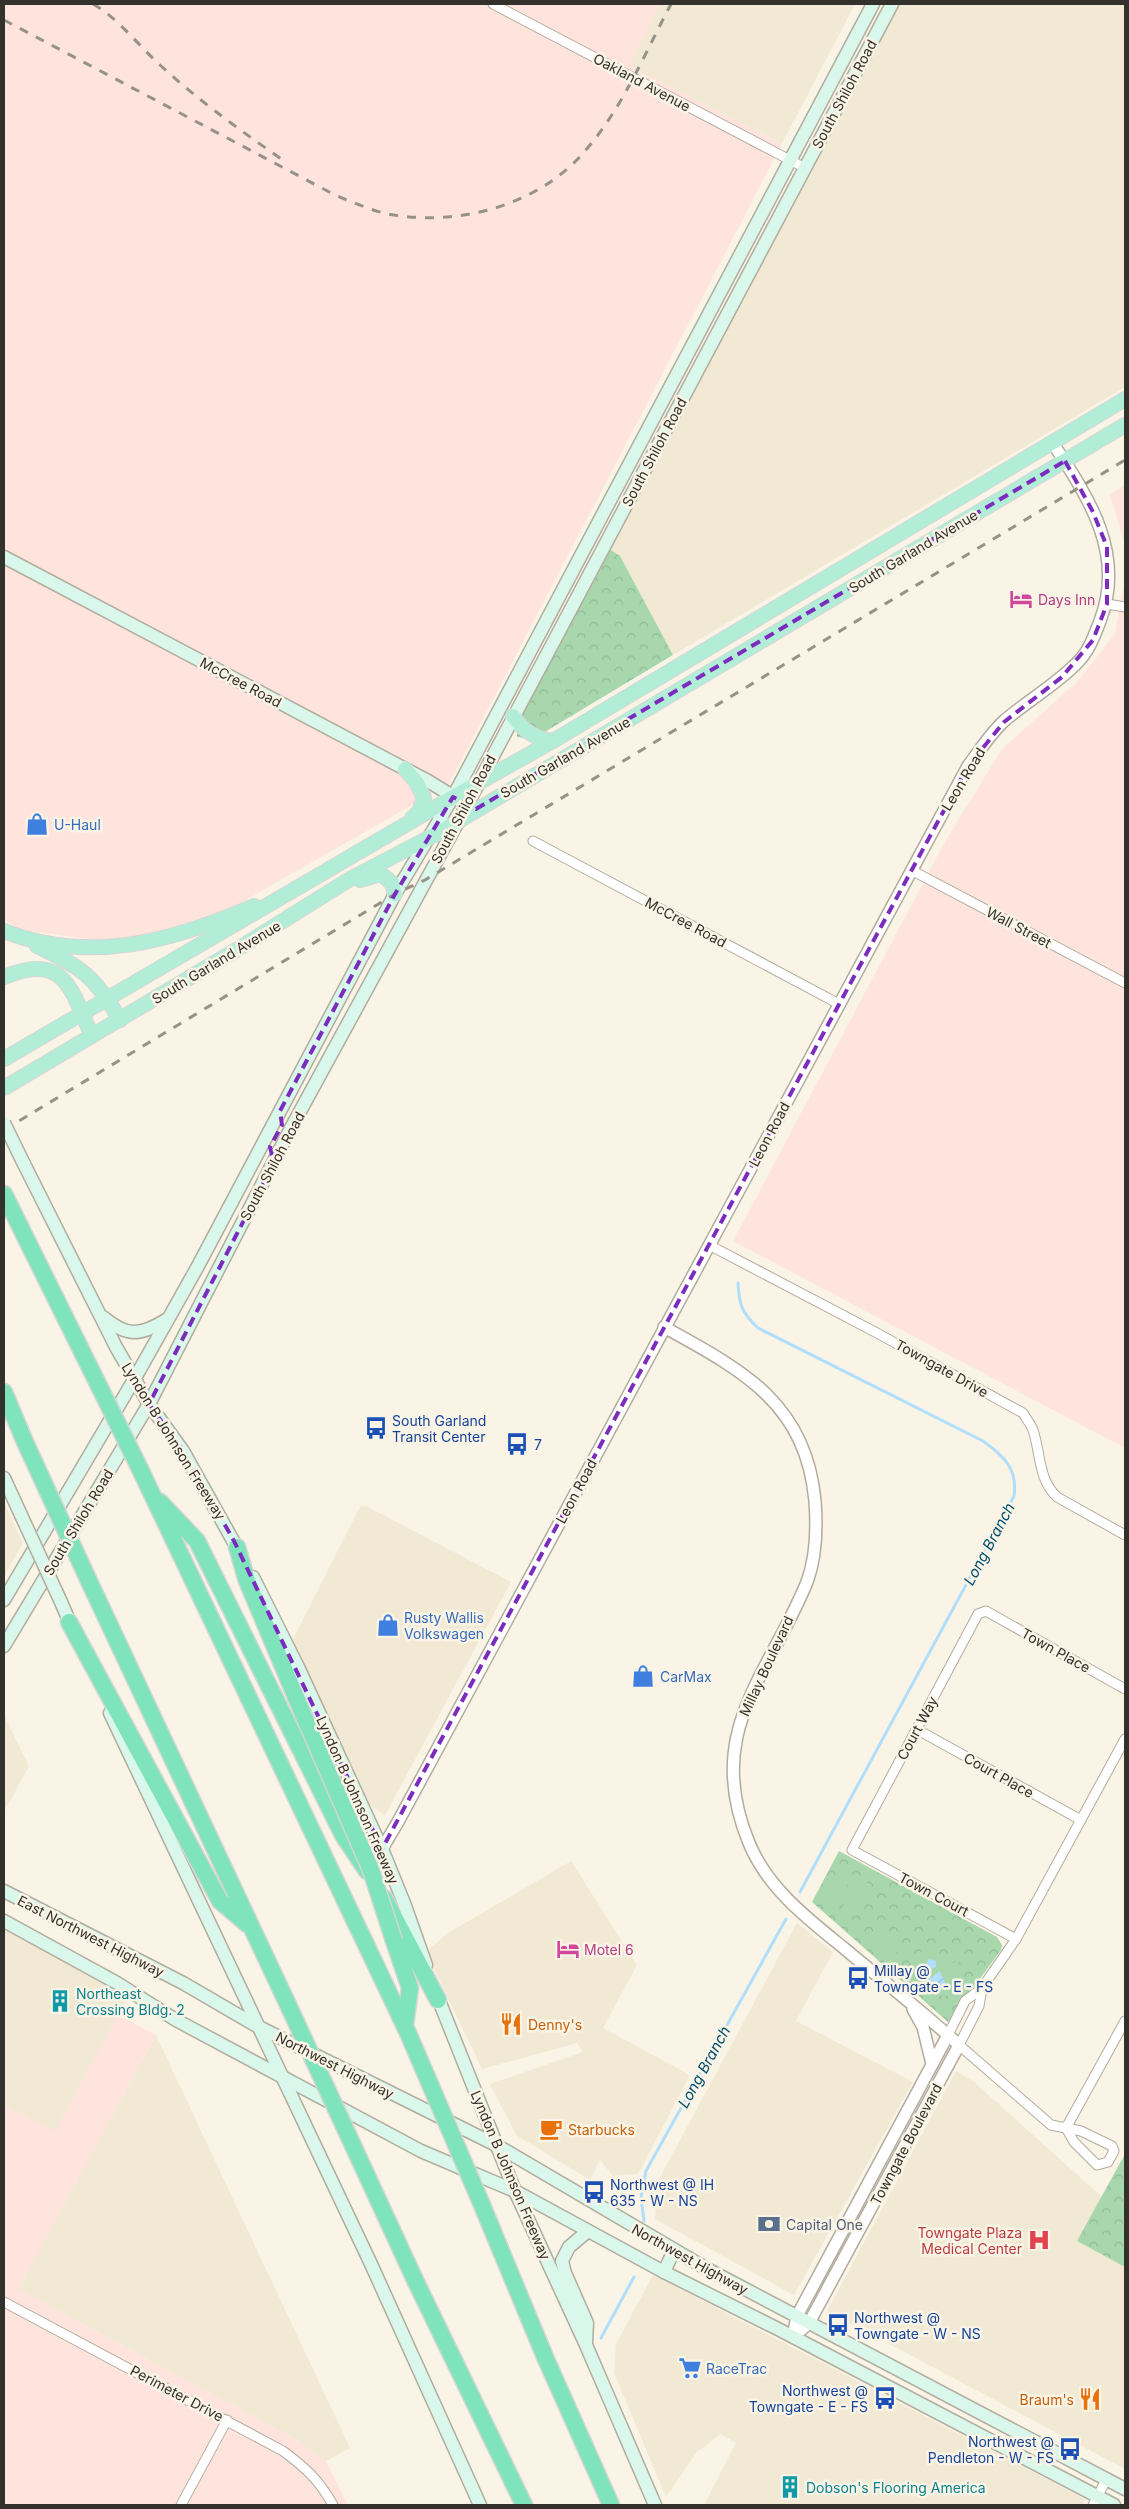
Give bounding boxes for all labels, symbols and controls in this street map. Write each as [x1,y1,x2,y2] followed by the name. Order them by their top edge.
[808,37,880,151] street label: South Shiloh Road
[591,49,693,115] street label: Oakland Avenue
[618,395,690,509] street label: South Shiloh Road
[845,506,981,596] street label: South Garland Avenue
[1008,586,1034,612] hotel icon: Days Inn
[1038,591,1095,608] place label: Days Inn
[197,653,285,711] street label: McCree Road
[497,713,633,801] street label: South Garland Avenue
[938,744,988,814] street label: Leon Road
[427,752,499,866] street label: South Shiloh Road
[24,811,50,837] shop icon: U-Haul
[54,816,101,833] place label: U-Haul
[642,893,730,951] street label: McCree Road
[984,903,1055,951] street label: Wall Street
[148,917,284,1007] street label: South Garland Avenue
[745,1099,793,1169] street label: Leon Road
[236,1109,308,1223] street label: South Shiloh Road
[893,1335,991,1401] street label: Towngate Drive
[118,1359,230,1523] street label: Lyndon B Johnson Freeway
[392,1412,486,1445] place label: South Garland Transit Center
[363,1415,389,1441] bus stop icon: South Garland Transit Center
[504,1431,530,1457] bus stop icon: 7
[534,1436,542,1453] place label: 7
[552,1456,600,1526] street label: Leon Road
[40,1466,116,1578] street label: South Shiloh Road
[959,1499,1019,1588] water label: Long Branch
[404,1609,484,1642] place label: Rusty Wallis Volkswagen
[375,1612,401,1638] shop icon: Rusty Wallis Volkswagen
[735,1613,797,1719] street label: Millay Boulevard
[1019,1624,1093,1676] street label: Town Place
[630,1663,656,1689] shop icon: CarMax
[660,1668,712,1685] place label: CarMax
[893,1693,941,1763] street label: Court Way
[313,1713,403,1887] street label: Lyndon B Johnson Freeway
[961,1749,1037,1801] street label: Court Place
[896,1868,972,1920] street label: Town Court
[15,1892,167,1980] street label: East Northwest Highway
[555,1936,581,1962] hotel icon: Motel 6
[584,1941,634,1958] place label: Motel 6
[874,1962,993,1995] place label: Millay @ Towngate - E - FS
[845,1965,871,1991] bus stop icon: Millay @ Towngate - E - FS
[76,1985,185,2018] place label: Northeast Crossing Bldg. 2
[47,1988,73,2014] building icon: Northeast Crossing Bldg. 2
[498,2011,524,2037] restaurant icon: Denny's
[528,2016,582,2033] place label: Denny's
[674,2023,734,2111] water label: Long Branch
[273,2028,397,2102] street label: Northwest Highway
[867,2080,945,2208] street label: Towngate Boulevard
[468,2088,554,2262] street label: Lyndon B Johnson Freeway
[538,2116,564,2142] cafe icon: Starbucks
[568,2121,635,2138] place label: Starbucks
[610,2176,714,2209] place label: Northwest @ IH 635 - W - NS
[581,2179,607,2205] bus stop icon: Northwest @ IH 635 - W - NS
[756,2211,782,2237] bank icon: Capital One
[786,2216,863,2233] place label: Capital One
[629,2220,751,2298] street label: Northwest Highway
[917,2224,1022,2257] place label: Towngate Plaza Medical Center
[1026,2227,1052,2253] hospital icon: Towngate Plaza Medical Center
[854,2309,981,2342] place label: Northwest @ Towngate - W - NS
[825,2312,851,2338] bus stop icon: Northwest @ Towngate - W - NS
[677,2355,703,2381] supermarket icon: RaceTrac
[706,2360,767,2377] place label: RaceTrac
[128,2361,226,2425] street label: Perimeter Drive
[749,2382,868,2415] place label: Northwest @ Towngate - E - FS
[872,2385,898,2411] bus stop icon: Northwest @ Towngate - E - FS
[1077,2386,1103,2412] restaurant icon: Braum's
[1020,2391,1074,2408] place label: Braum's
[928,2433,1054,2466] place label: Northwest @ Pendleton - W - FS
[1057,2436,1083,2462] bus stop icon: Northwest @ Pendleton - W - FS
[777,2474,803,2500] building icon: Dobson's Flooring America
[806,2479,986,2496] place label: Dobson's Flooring America

